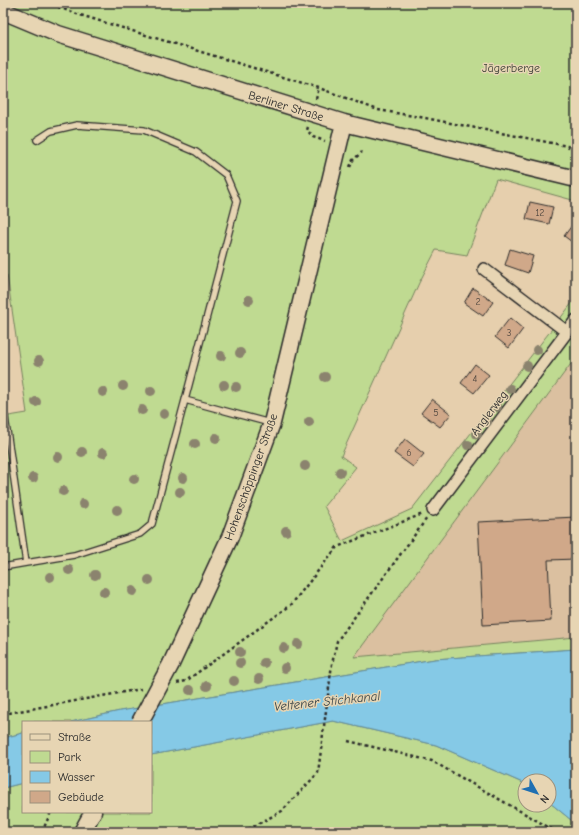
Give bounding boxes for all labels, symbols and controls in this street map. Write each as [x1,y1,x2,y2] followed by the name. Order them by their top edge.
[482,61,540,75] park label: Jägerberge
[247,88,325,124] street label: Berliner Straße
[535,207,545,219] house number: 12
[475,296,481,308] house number: 2
[506,327,512,339] house number: 3
[473,373,478,385] house number: 4
[468,388,510,438] street label: Anglerweg
[433,407,439,419] house number: 5
[222,412,280,542] street label: Hohenschöppinger Straße
[406,447,412,459] house number: 6
[273,688,381,714] water label: Veltener Stichkanal
[22,721,152,813] legend
[58,730,91,744] text: Straße
[58,750,81,764] text: Park
[58,770,95,784] text: Wasser
[517,773,557,813] north arrow
[58,790,104,804] text: Gebäude
[537,792,552,806] text: N

